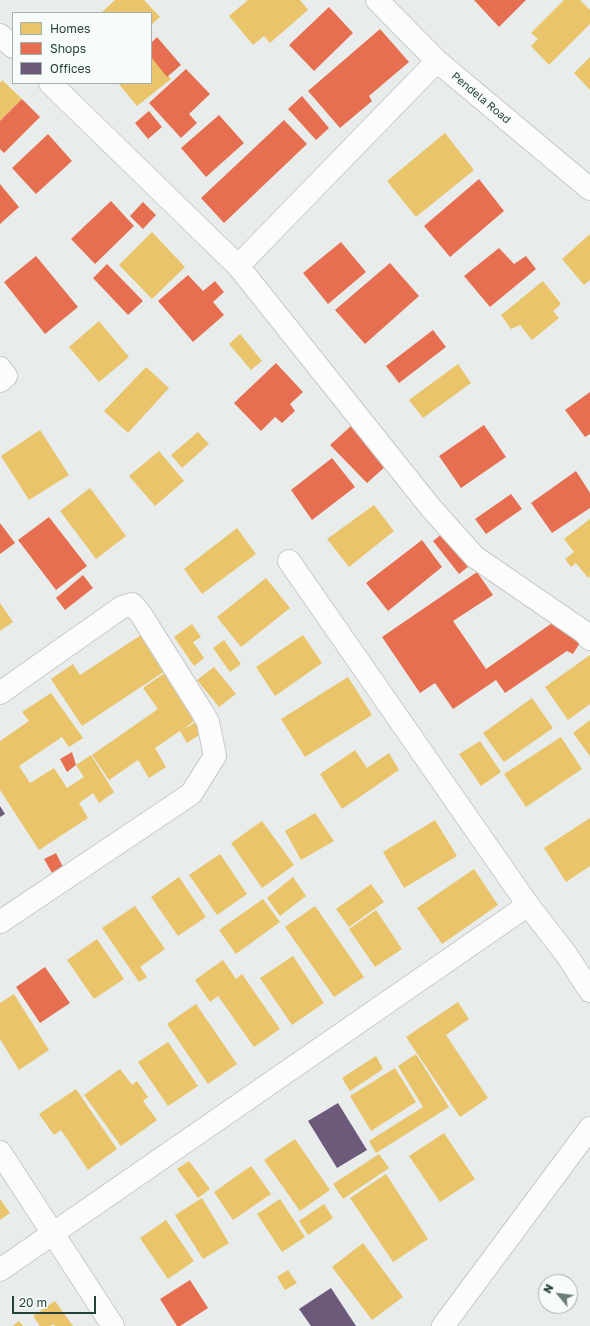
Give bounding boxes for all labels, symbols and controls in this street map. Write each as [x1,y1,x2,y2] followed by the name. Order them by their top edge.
[12,12,152,84] legend
[50,21,90,36] text: Homes
[50,41,86,56] text: Shops
[50,61,91,76] text: Offices
[449,70,513,126] street label: Pendela Road
[538,1274,578,1314] north arrow
[540,1282,556,1295] text: N
[14,1288,98,1314] scale bar
[19,1295,47,1310] text: 20 m

